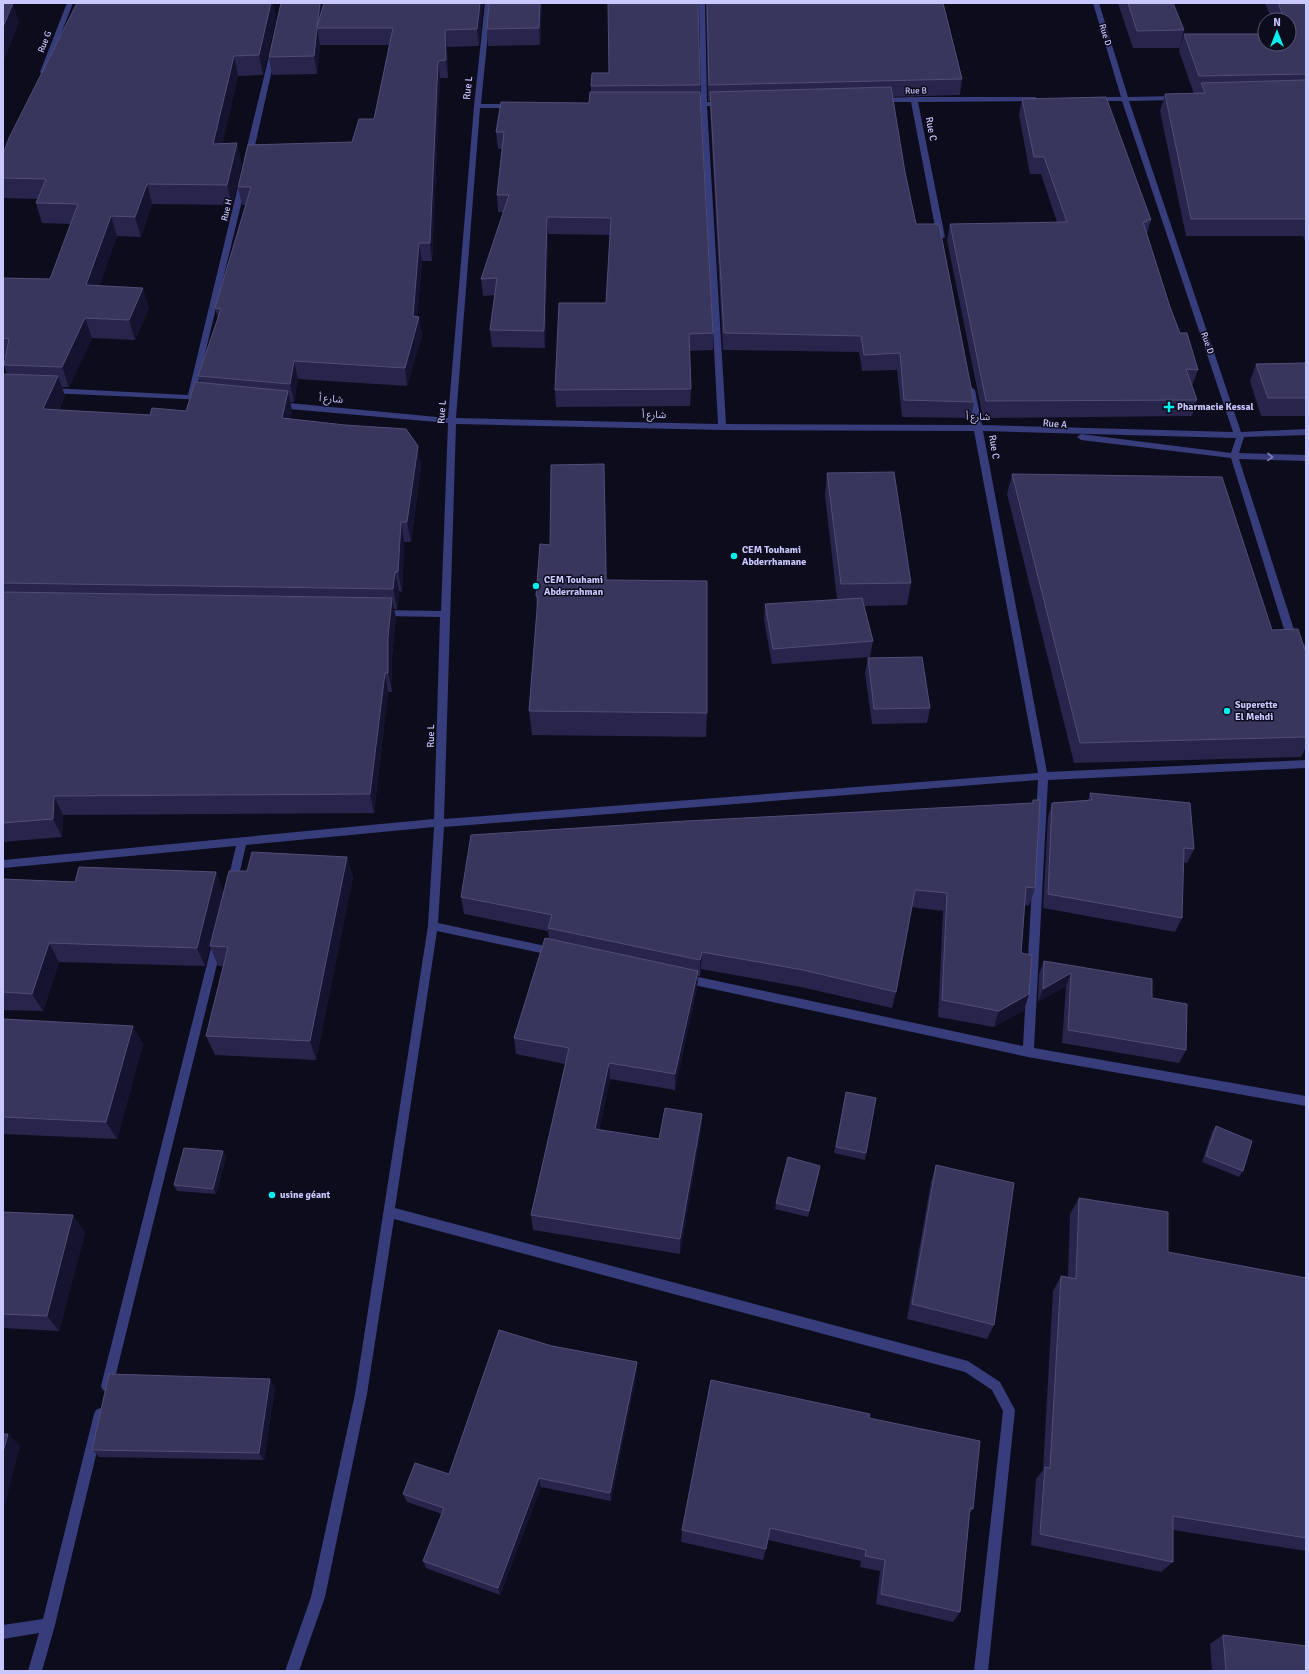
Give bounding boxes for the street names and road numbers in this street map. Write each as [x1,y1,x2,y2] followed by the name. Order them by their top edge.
[1096,23,1114,47] street label: Rue D
[36,29,54,54] street label: Rue G
[461,76,475,100] street label: Rue L
[905,85,927,97] street label: Rue B
[923,116,939,142] street label: Rue C
[219,198,235,222] street label: Rue H
[1198,331,1216,356] street label: Rue D
[318,392,344,407] street label: شارع أ
[435,400,449,424] street label: Rue L
[642,409,666,422] street label: شارع أ
[966,411,990,424] street label: شارع أ
[1042,417,1068,431] street label: Rue A
[986,434,1002,460] street label: Rue C
[425,724,437,748] street label: Rue L

